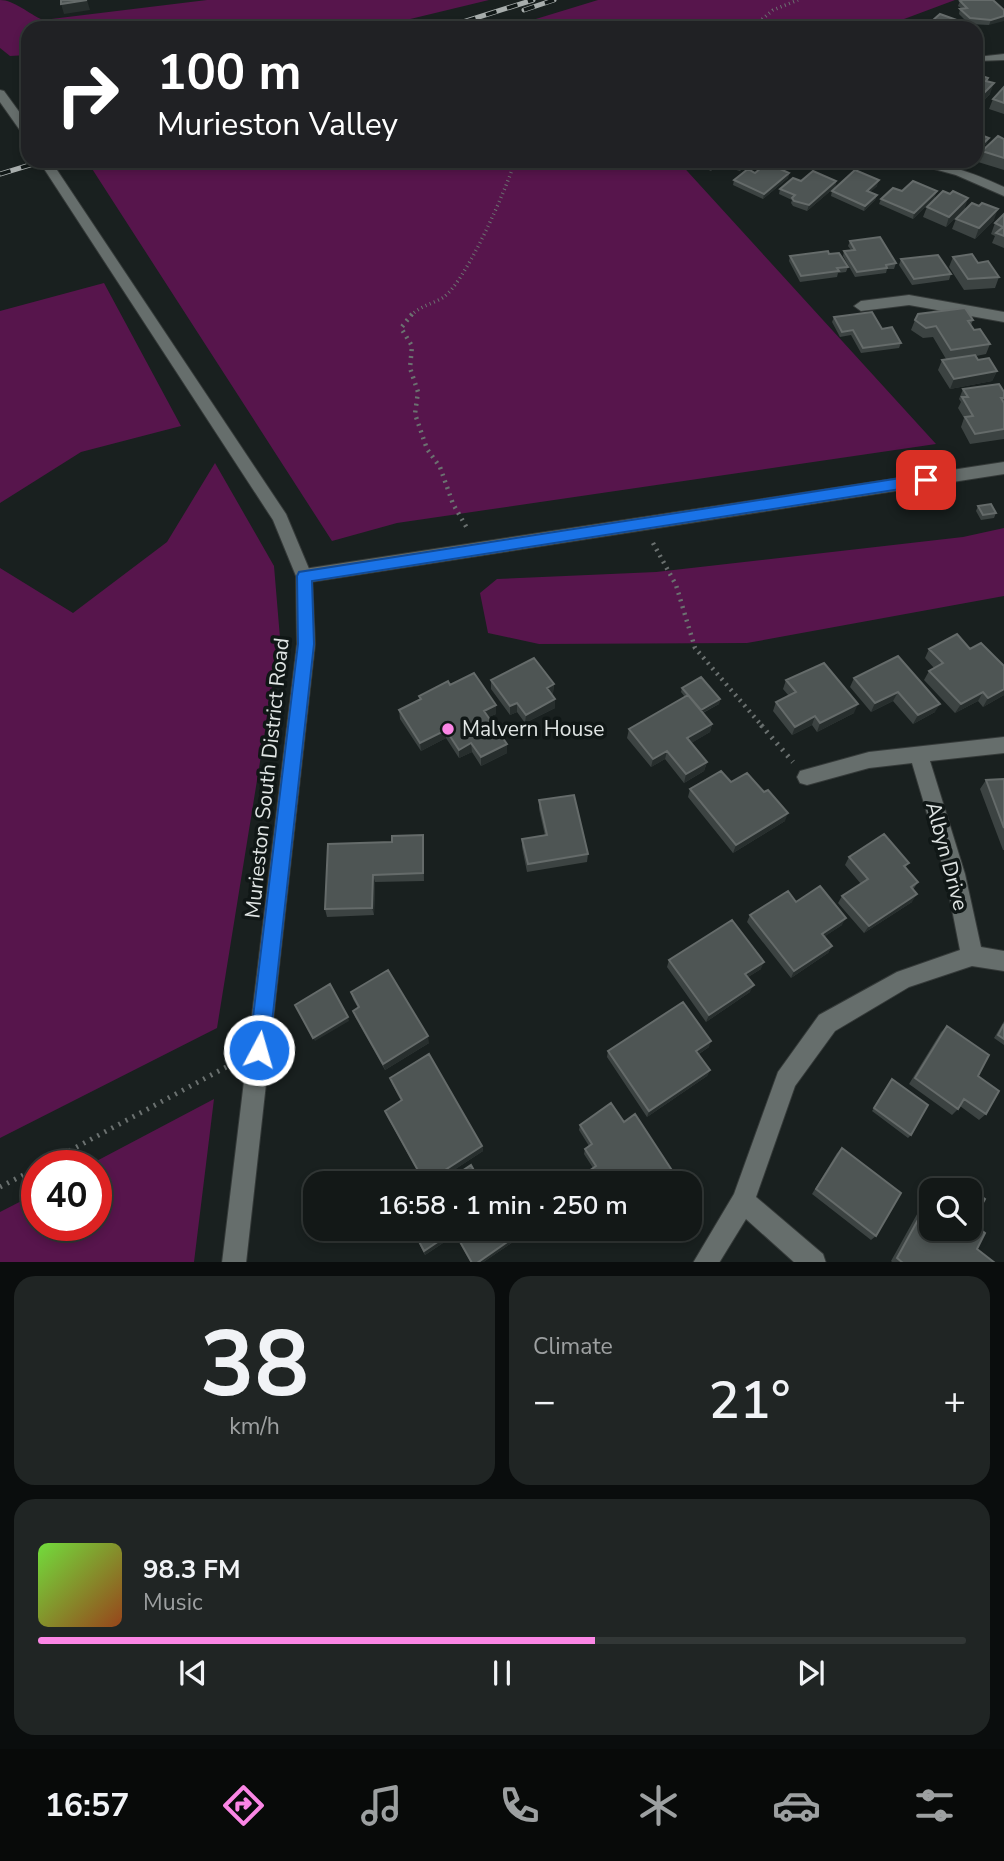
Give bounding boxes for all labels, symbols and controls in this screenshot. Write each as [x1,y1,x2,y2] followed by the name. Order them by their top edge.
[157,39,301,106] text: 100 m
[42,49,133,140] icon: right
[157,103,398,146] text: Murieston Valley
[896,450,956,510] pin
[907,461,945,499] icon: arrive
[238,636,296,920] street label: Murieston South District Road
[462,715,604,743] place label: Malvern House
[440,721,456,737] marker: Malvern House
[919,799,975,913] street label: Albyn Drive
[222,1013,296,1087] position arrow
[21,1150,112,1241] speed limit sign: 40
[919,1178,982,1241] map controls
[919,1178,982,1241] button: search
[377,1188,628,1223] text: 16:58 · 1 min · 250 m
[200,1303,309,1427] text: 38
[533,1331,613,1362] text: Climate
[709,1365,790,1436] text: 21°
[533,1376,556,1427] text: −
[943,1376,966,1427] text: +
[229,1411,280,1442] text: km/h
[143,1552,240,1587] text: 98.3 FM
[143,1587,203,1618] text: Music
[174,1654,212,1692] icon: previous
[483,1654,521,1692] icon: pause
[792,1654,830,1692] icon: next
[219,1781,268,1830] icon: directions
[357,1781,406,1830] icon: music
[495,1781,544,1830] icon: phone
[634,1781,683,1830] icon: climate
[772,1781,821,1830] icon: car
[910,1781,959,1830] icon: filters
[45,1784,129,1827] text: 16:57

